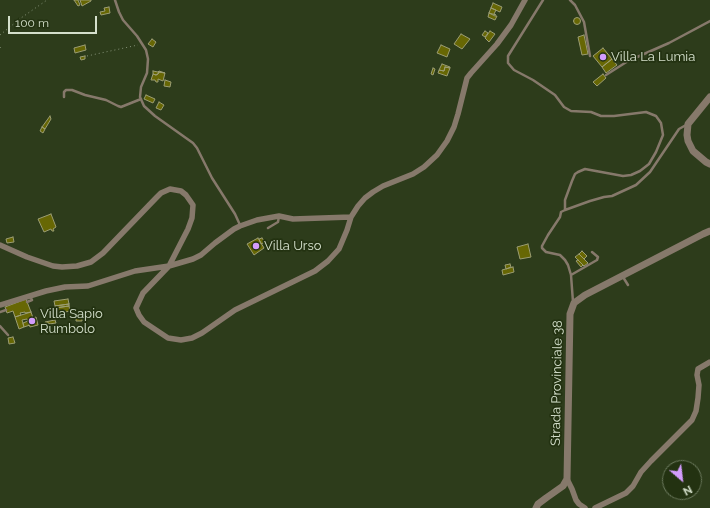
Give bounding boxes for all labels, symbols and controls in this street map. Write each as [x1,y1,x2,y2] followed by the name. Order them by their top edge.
[10,8,99,34] scale bar
[15,16,49,30] text: 100 m
[611,49,695,65] place label: Villa La Lumia
[598,52,608,62] marker: Villa La Lumia
[264,238,321,254] place label: Villa Urso
[251,241,261,251] marker: Villa Urso
[40,306,103,337] place label: Villa Sapio Rumbolo
[27,316,37,326] marker: Villa Sapio Rumbolo
[548,320,566,446] street label: Strada Provinciale 38
[662,460,702,500] north arrow
[681,482,694,498] text: N

